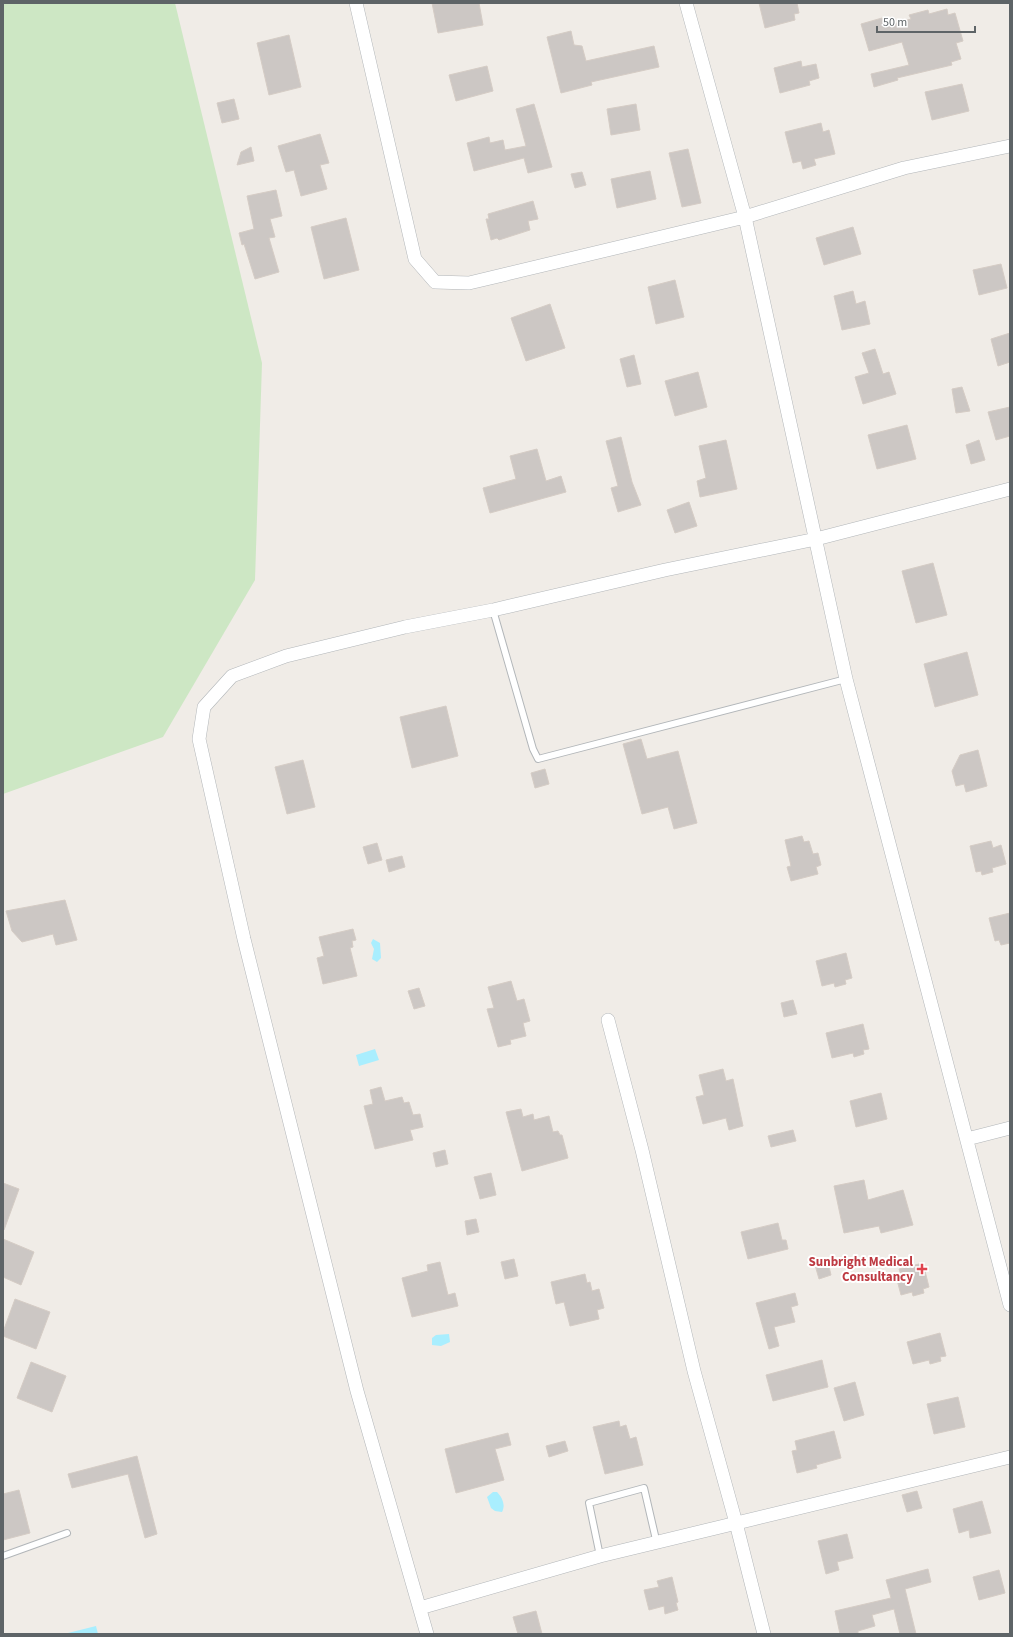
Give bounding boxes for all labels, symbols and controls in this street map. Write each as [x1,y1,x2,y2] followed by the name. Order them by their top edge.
[877,8,975,34] scale bar
[883,14,907,31] text: 50 m
[809,1253,913,1286] place label: Sunbright Medical Consultancy
[916,1263,928,1275] marker: Sunbright Medical Consultancy

